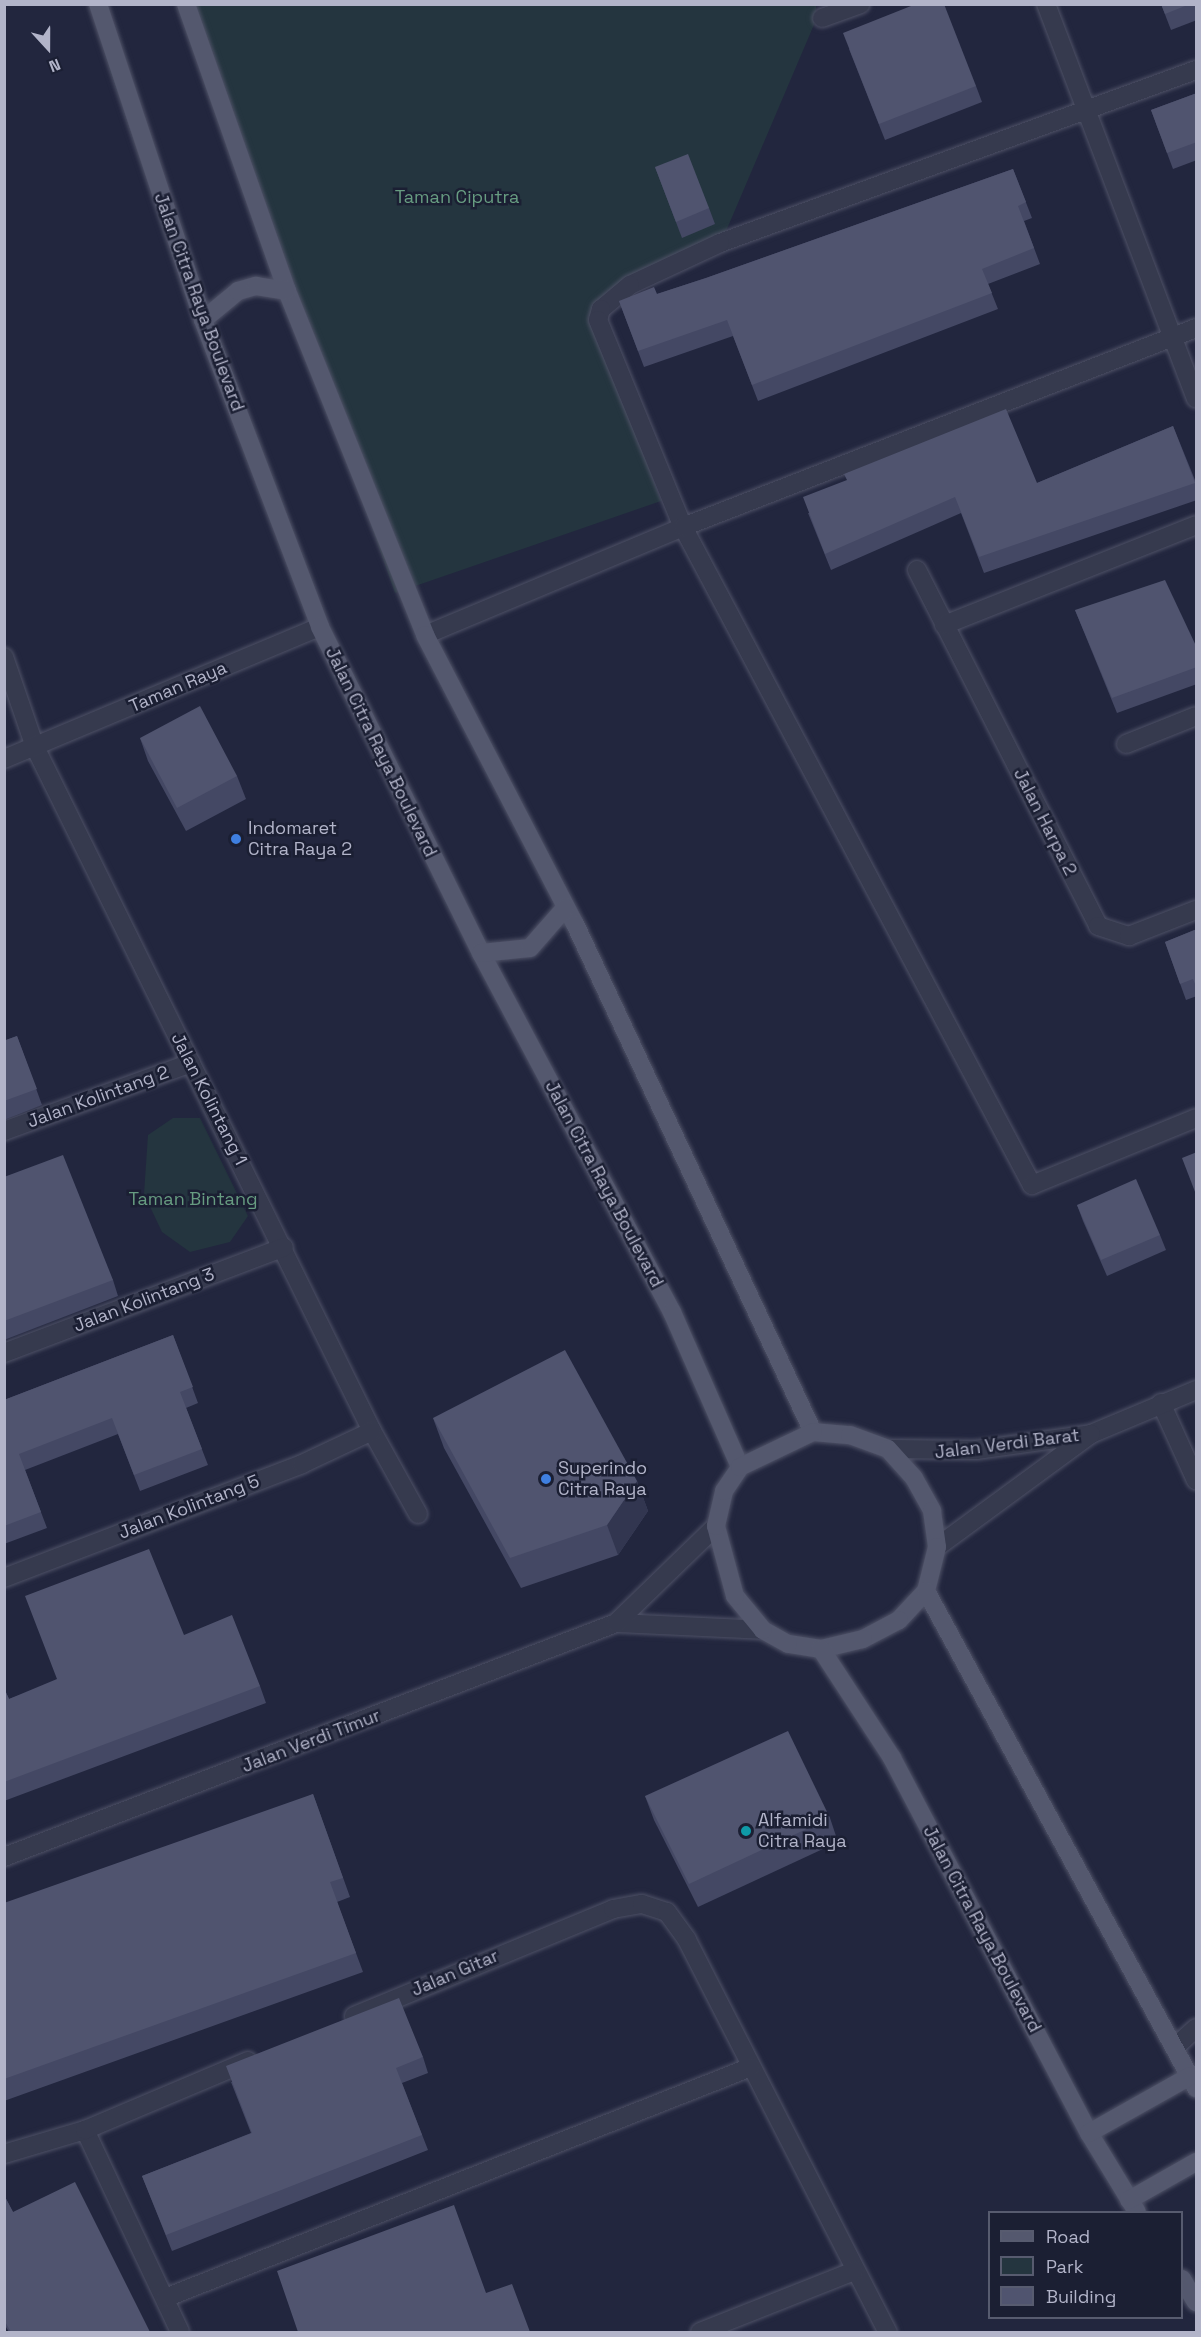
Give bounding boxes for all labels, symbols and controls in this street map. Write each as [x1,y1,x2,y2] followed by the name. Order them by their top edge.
[18,18,78,78] north arrow
[46,54,63,77] text: N
[395,186,519,208] park label: Taman Ciputra
[149,190,249,414] street label: Jalan Citra Raya Boulevard
[321,644,441,860] street label: Jalan Citra Raya Boulevard
[126,657,230,717] street label: Taman Raya
[1009,765,1081,879] street label: Jalan Harpa 2
[248,818,352,860] place label: Indomaret Citra Raya 2
[229,832,243,846] marker: Indomaret Citra Raya 2
[166,1029,252,1169] street label: Jalan Kolintang 1
[24,1061,172,1133] street label: Jalan Kolintang 2
[540,1077,668,1291] street label: Jalan Citra Raya Boulevard
[128,1188,258,1210] park label: Taman Bintang
[71,1263,217,1337] street label: Jalan Kolintang 3
[933,1424,1081,1464] street label: Jalan Verdi Barat
[558,1458,647,1500] place label: Superindo Citra Raya
[116,1470,262,1544] street label: Jalan Kolintang 5
[539,1472,553,1486] marker: Superindo Citra Raya
[238,1705,384,1777] street label: Jalan Verdi Timur
[758,1810,847,1852] place label: Alfamidi Citra Raya
[918,1822,1046,2036] street label: Jalan Citra Raya Boulevard
[739,1824,753,1838] marker: Alfamidi Citra Raya
[408,1945,502,2001] street label: Jalan Gitar
[988,2211,1183,2319] legend
[1046,2225,1090,2248] text: Road
[1046,2255,1083,2278] text: Park
[1046,2285,1116,2308] text: Building

